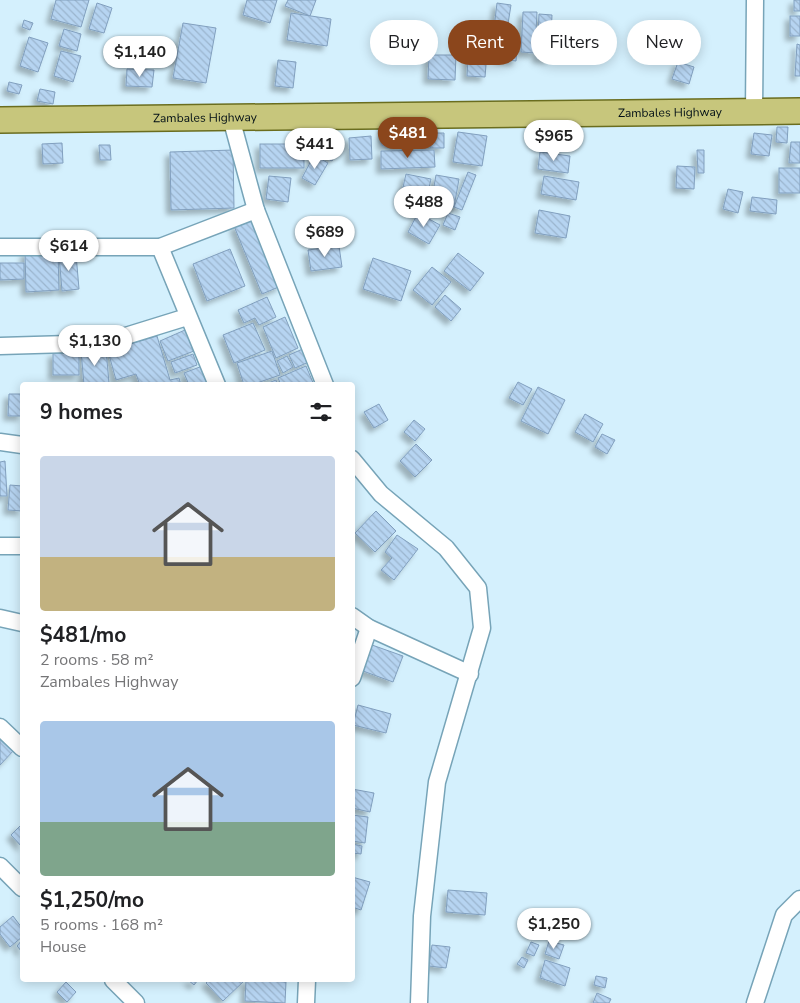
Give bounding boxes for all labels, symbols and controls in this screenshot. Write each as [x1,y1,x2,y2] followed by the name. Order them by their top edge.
[370,20,438,65] chip: Buy
[448,20,521,65] chip: Rent
[531,20,617,65] chip: Filters
[627,20,701,65] chip: New
[99,36,181,78] pin: $1,140
[114,41,166,63] text: $1,140
[618,104,723,121] street label: Zambales Highway
[153,109,258,126] street label: Zambales Highway
[378,116,438,159] pin: $481
[524,120,584,162] pin: $965
[389,122,427,144] text: $481
[535,125,573,147] text: $965
[285,128,345,170] pin: $441
[296,133,334,155] text: $441
[394,186,454,228] pin: $488
[405,191,443,213] text: $488
[295,216,355,258] pin: $689
[306,221,344,243] text: $689
[39,230,99,272] pin: $614
[50,235,88,257] text: $614
[54,324,136,367] pin: $1,130
[69,330,121,352] text: $1,130
[40,398,123,426] text: 9 homes
[307,398,335,426] icon: filters
[143,489,233,579] icon: home
[40,621,126,649] text: $481/mo
[40,649,153,671] text: 2 rooms · 58 m²
[40,671,178,693] text: Zambales Highway
[143,754,233,844] icon: home
[40,886,144,914] text: $1,250/mo
[513,908,595,950] pin: $1,250
[528,913,580,935] text: $1,250
[40,914,163,936] text: 5 rooms · 168 m²
[40,936,86,958] text: House

